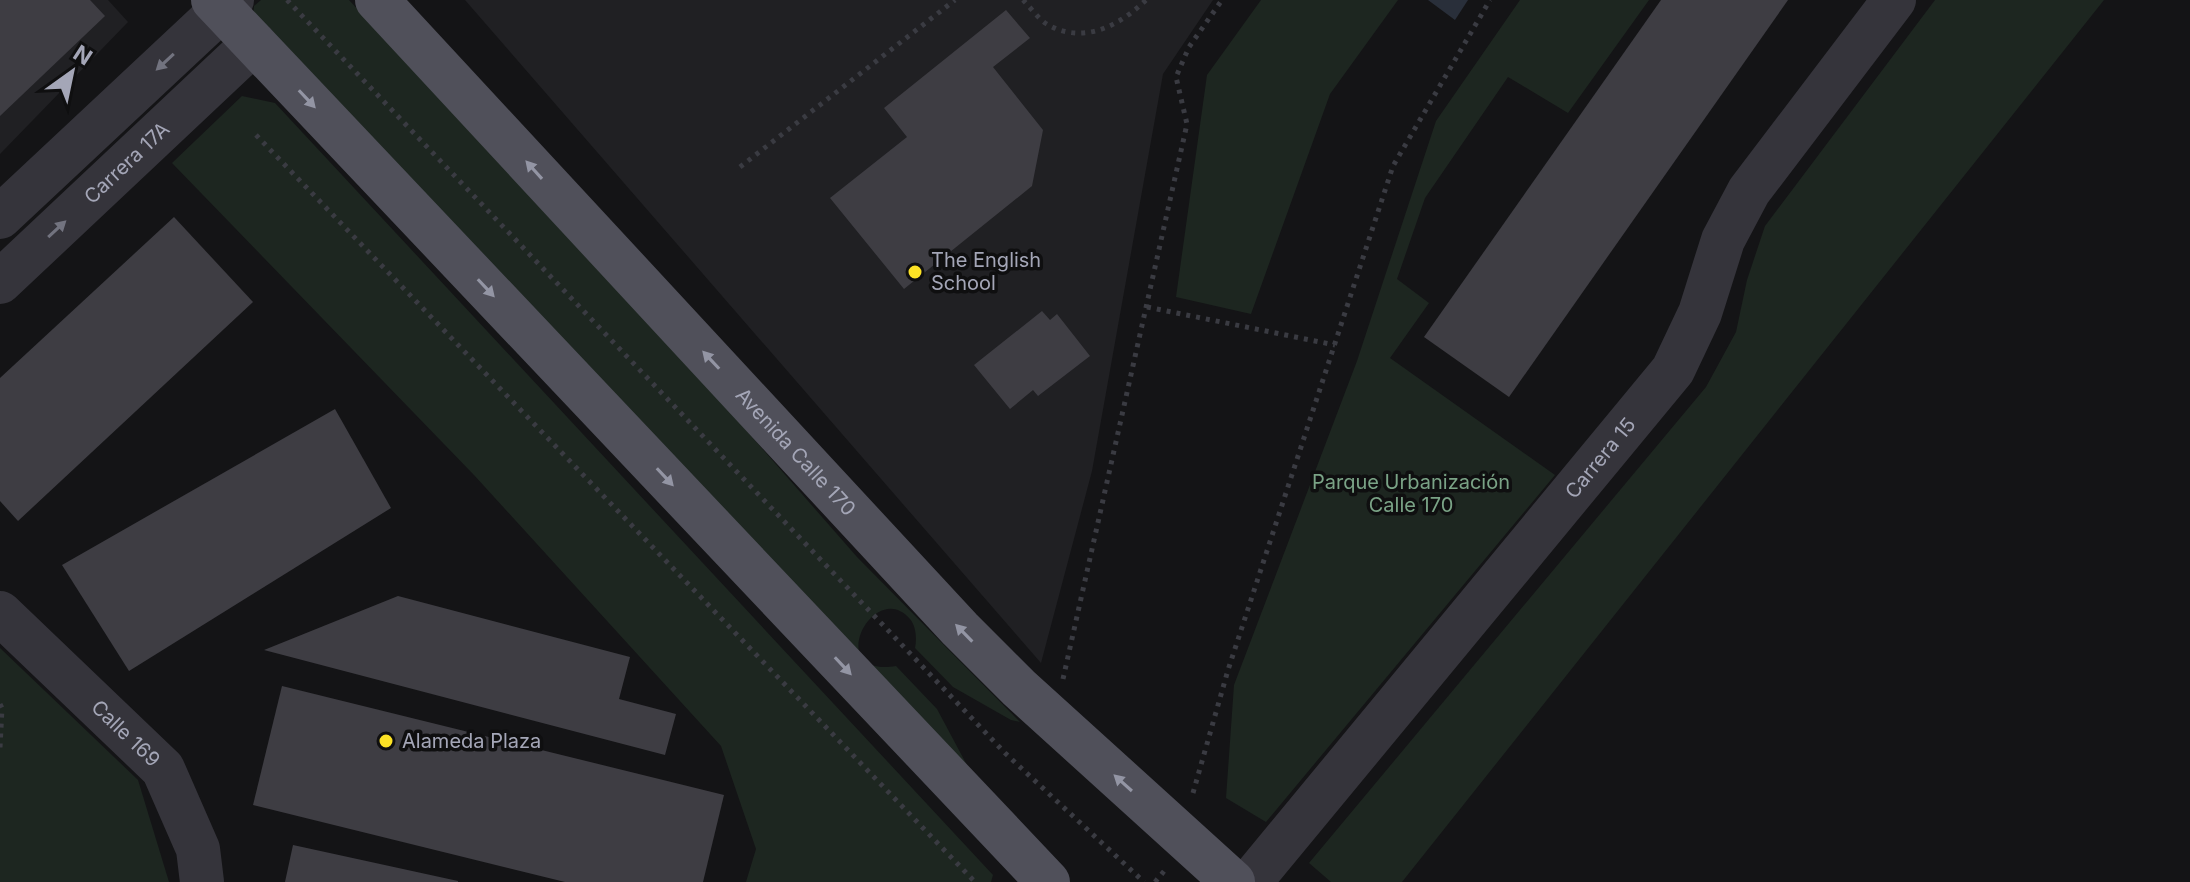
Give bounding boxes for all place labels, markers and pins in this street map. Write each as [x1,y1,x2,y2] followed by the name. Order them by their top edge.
[931,248,1041,295] place label: The English School
[906,263,924,281] marker: The English School
[402,729,541,753] place label: Alameda Plaza
[377,732,395,750] marker: Alameda Plaza

